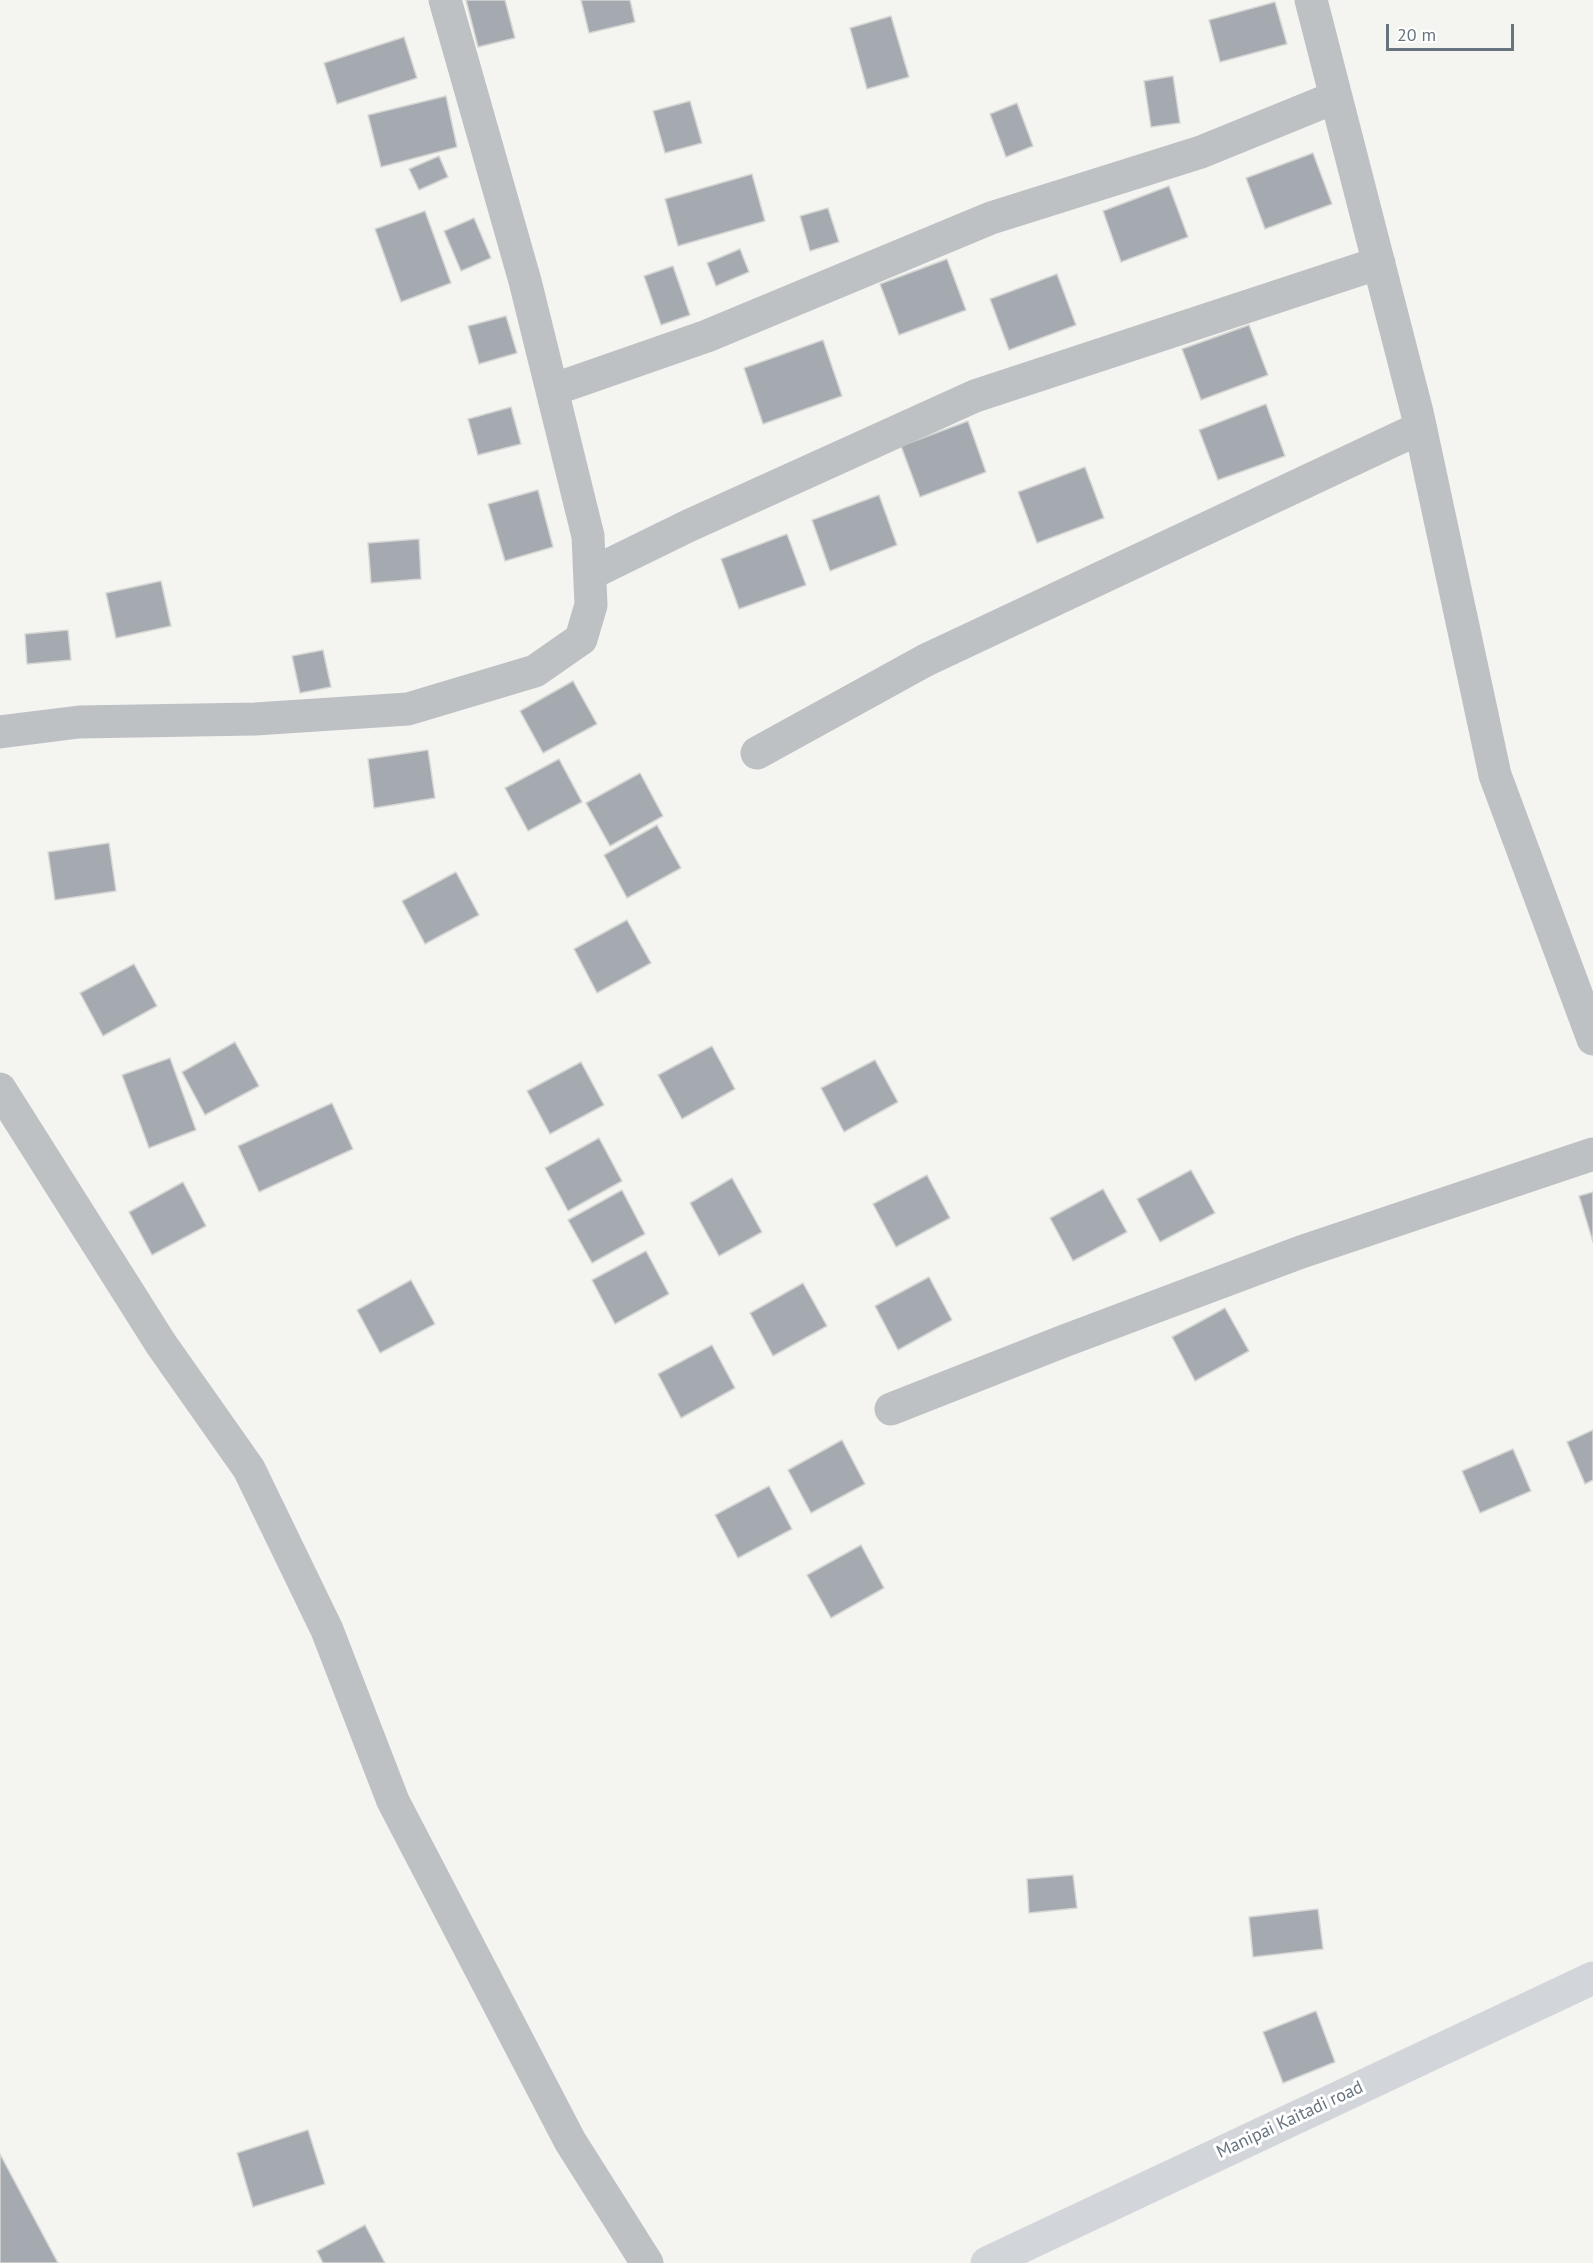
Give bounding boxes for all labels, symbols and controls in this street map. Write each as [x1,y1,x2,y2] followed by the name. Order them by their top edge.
[1389,12,1516,50] scale bar
[1397,23,1436,46] text: 20 m
[1213,2077,1367,2163] street label: Manipai Kaitadi road

